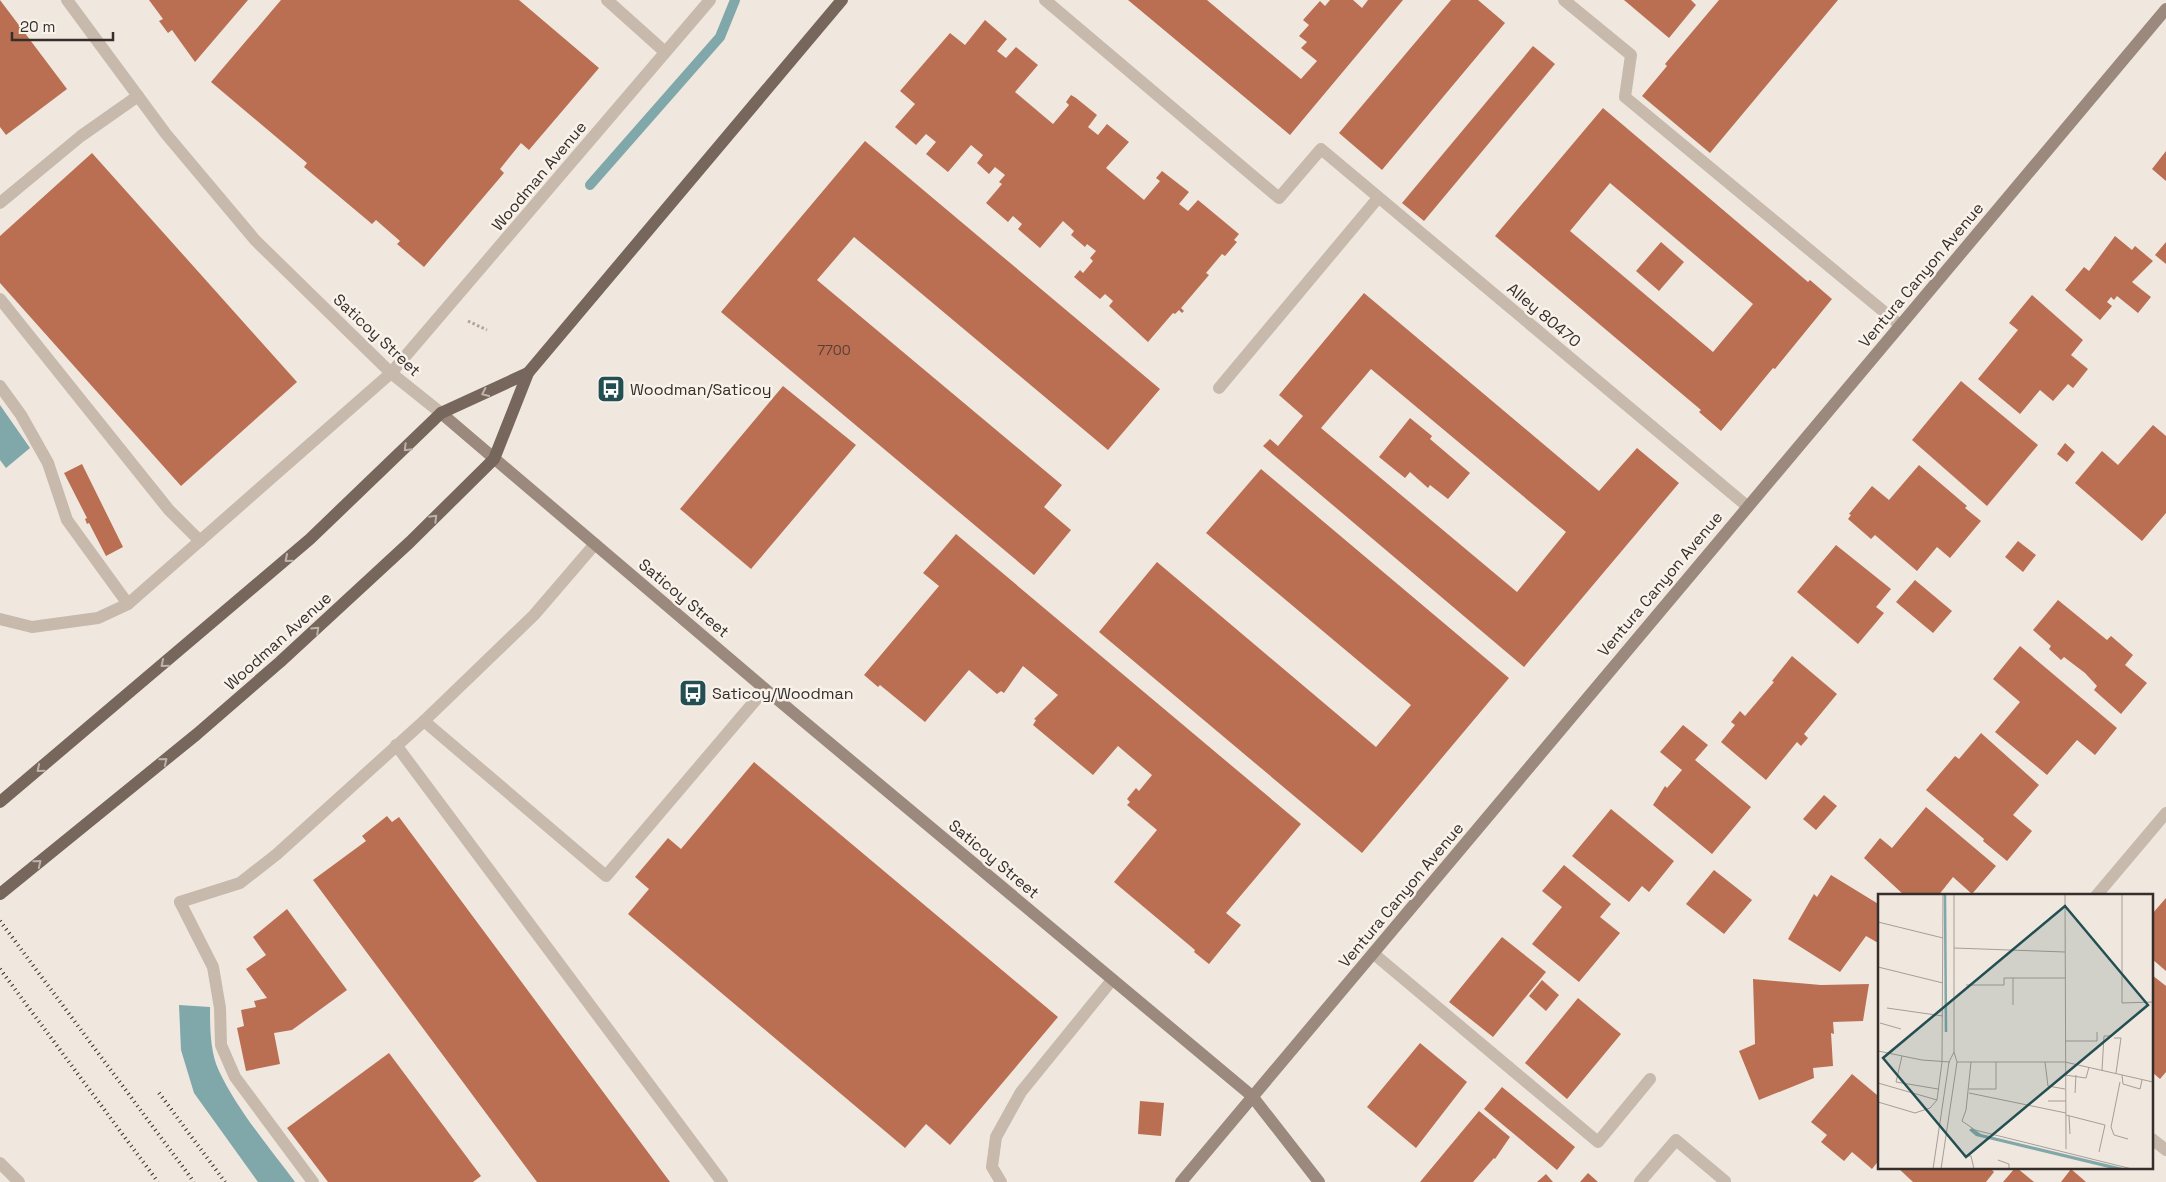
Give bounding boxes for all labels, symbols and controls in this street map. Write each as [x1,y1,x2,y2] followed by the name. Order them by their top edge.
[12,10,114,42] scale bar
[20,17,55,36] text: 20 m
[487,117,591,235] street label: Woodman Avenue
[1854,198,1988,352] street label: Ventura Canyon Avenue
[1503,278,1585,352] street label: Alley 80470
[329,289,425,381] street label: Saticoy Street
[817,341,851,359] house number: 7700
[596,374,626,404] bus stop icon: Woodman/Saticoy
[630,379,772,400] place label: Woodman/Saticoy
[481,387,490,397] one-way arrow
[403,442,412,451] one-way arrow
[1593,507,1727,661] street label: Ventura Canyon Avenue
[428,515,437,524] one-way arrow
[284,553,293,562] one-way arrow
[634,554,734,642] street label: Saticoy Street
[220,587,336,695] street label: Woodman Avenue
[310,627,319,636] one-way arrow
[161,658,170,667] one-way arrow
[678,678,708,708] bus stop icon: Saticoy/Woodman
[712,683,854,704] place label: Saticoy/Woodman
[158,758,167,766] one-way arrow
[36,763,45,772] one-way arrow
[944,815,1044,903] street label: Saticoy Street
[1334,818,1468,972] street label: Ventura Canyon Avenue
[32,860,41,868] one-way arrow
[1878,894,2154,1170] inset map

